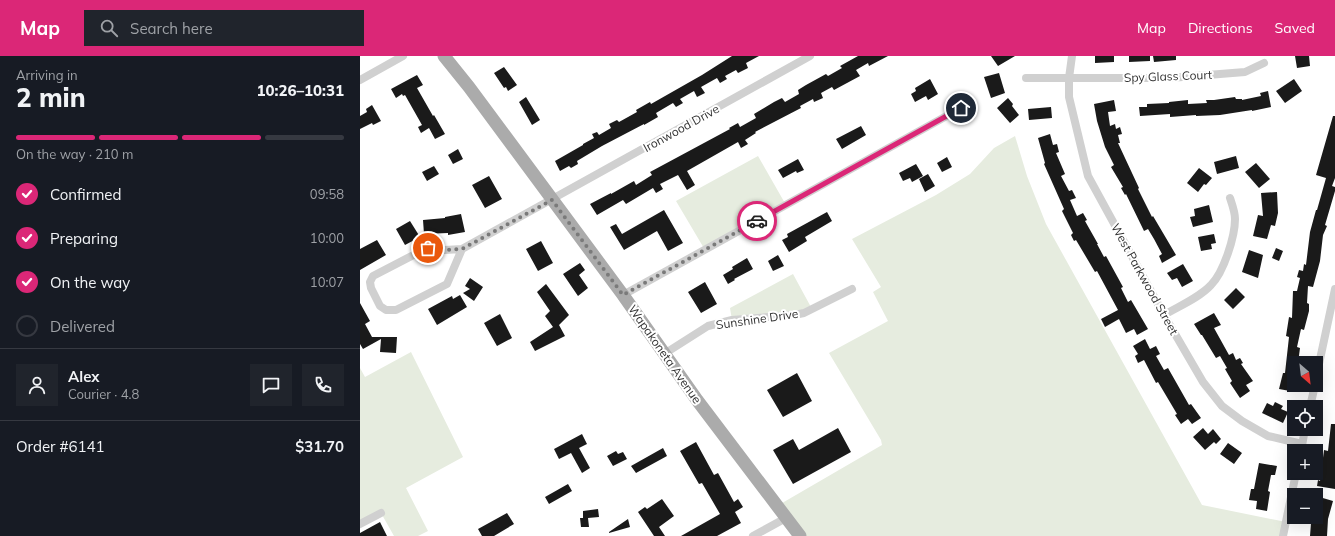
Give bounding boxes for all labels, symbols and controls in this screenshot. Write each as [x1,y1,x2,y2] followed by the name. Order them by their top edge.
[84,10,364,46] search box
[20,16,60,40] text: Map
[98,17,120,39] icon: search
[130,19,213,38] text: Search here
[1137,19,1166,37] text: Map
[1188,19,1253,37] text: Directions
[1275,19,1315,37] text: Saved
[16,67,78,83] text: Arriving in
[1124,67,1212,85] street label: Spy Glass Court
[16,81,86,114] text: 2 min
[257,81,344,100] text: 10:26–10:31
[944,91,978,125] pin
[950,97,972,119] icon: home
[640,101,722,155] street label: Ironwood Drive
[16,146,133,162] text: On the way · 210 m
[16,183,38,205] icon: check
[50,185,121,204] text: Confirmed
[310,186,344,202] text: 09:58
[737,201,777,241] courier
[746,210,768,232] icon: car
[1108,221,1182,337] street label: West Parkwood Street
[16,227,38,249] icon: check
[50,229,118,248] text: Preparing
[310,230,344,246] text: 10:00
[411,231,445,265] pin
[417,237,439,259] icon: bag
[16,271,38,293] icon: check
[50,273,130,292] text: On the way
[310,274,344,290] text: 10:07
[625,302,705,406] street label: Wapakoneta Avenue
[715,306,799,332] street label: Sunshine Drive
[50,317,115,336] text: Delivered
[1287,356,1323,392] north arrow
[1287,356,1323,524] map controls
[16,364,58,406] button: person
[250,364,292,406] button: chat
[302,364,344,406] button: phone
[68,367,100,386] text: Alex
[68,386,139,402] text: Courier · 4.8
[1287,400,1323,436] button: locate
[16,437,104,456] text: Order #6141
[295,437,344,456] text: $31.70
[1287,444,1323,480] button: +
[1287,488,1323,524] button: −

